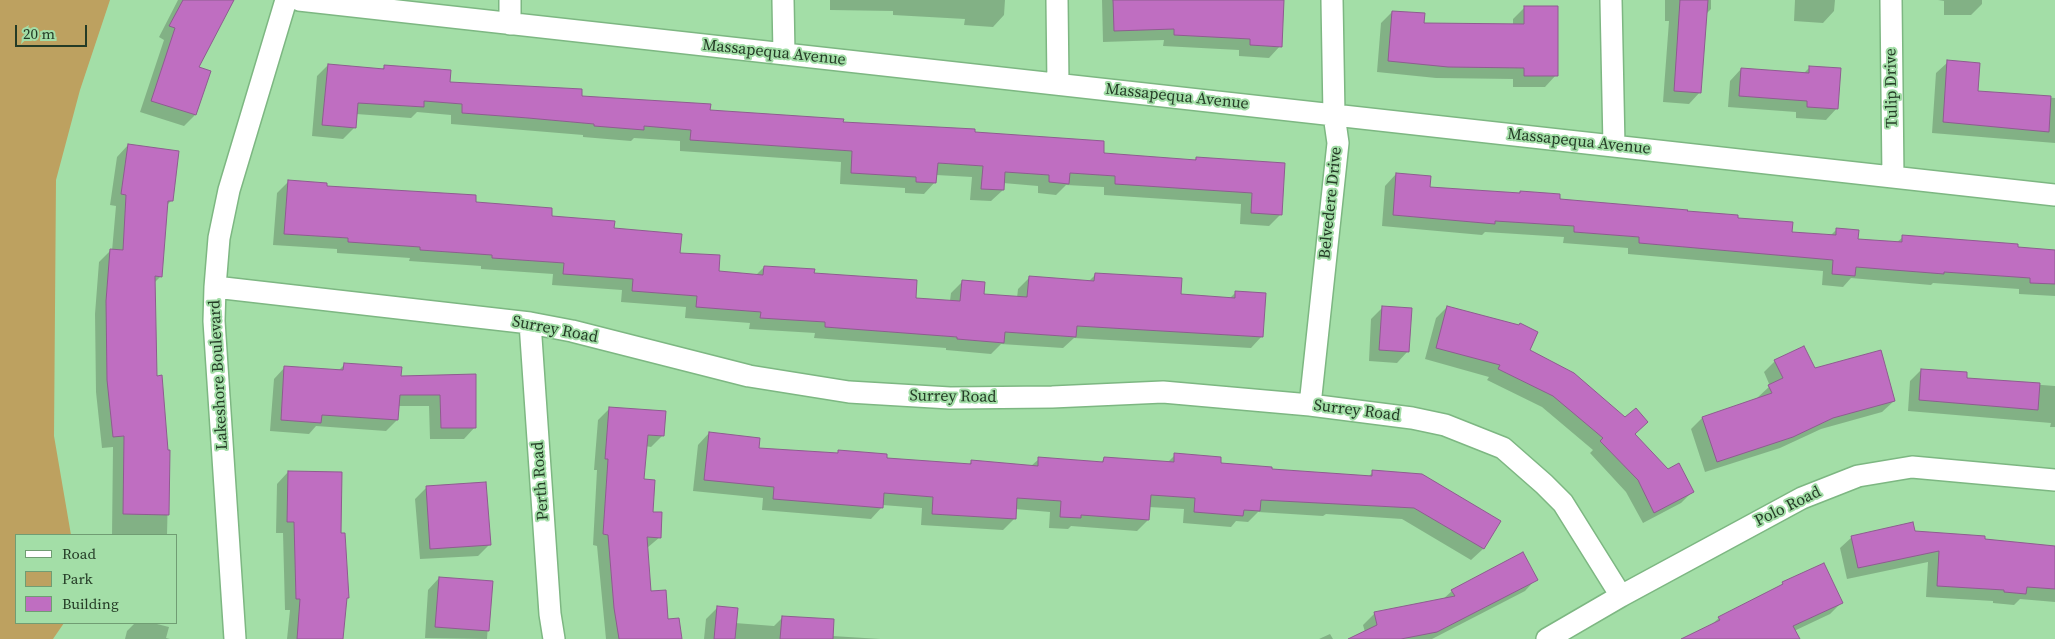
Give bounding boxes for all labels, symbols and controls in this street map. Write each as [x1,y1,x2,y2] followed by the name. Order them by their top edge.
[18,15,90,47] scale bar
[23,23,55,44] text: 20 m
[701,36,847,70] street label: Massapequa Avenue
[1882,48,1902,128] street label: Tulip Drive
[1104,80,1250,114] street label: Massapequa Avenue
[1506,125,1652,159] street label: Massapequa Avenue
[1316,146,1346,260] street label: Belvedere Drive
[205,299,233,451] street label: Lakeshore Boulevard
[511,312,599,348] street label: Surrey Road
[909,387,997,407] street label: Surrey Road
[1313,396,1401,426] street label: Surrey Road
[529,441,553,521] street label: Perth Road
[1752,483,1824,531] street label: Polo Road
[15,534,178,624] legend
[62,543,96,564] text: Road
[62,568,93,589] text: Park
[62,593,119,614] text: Building

